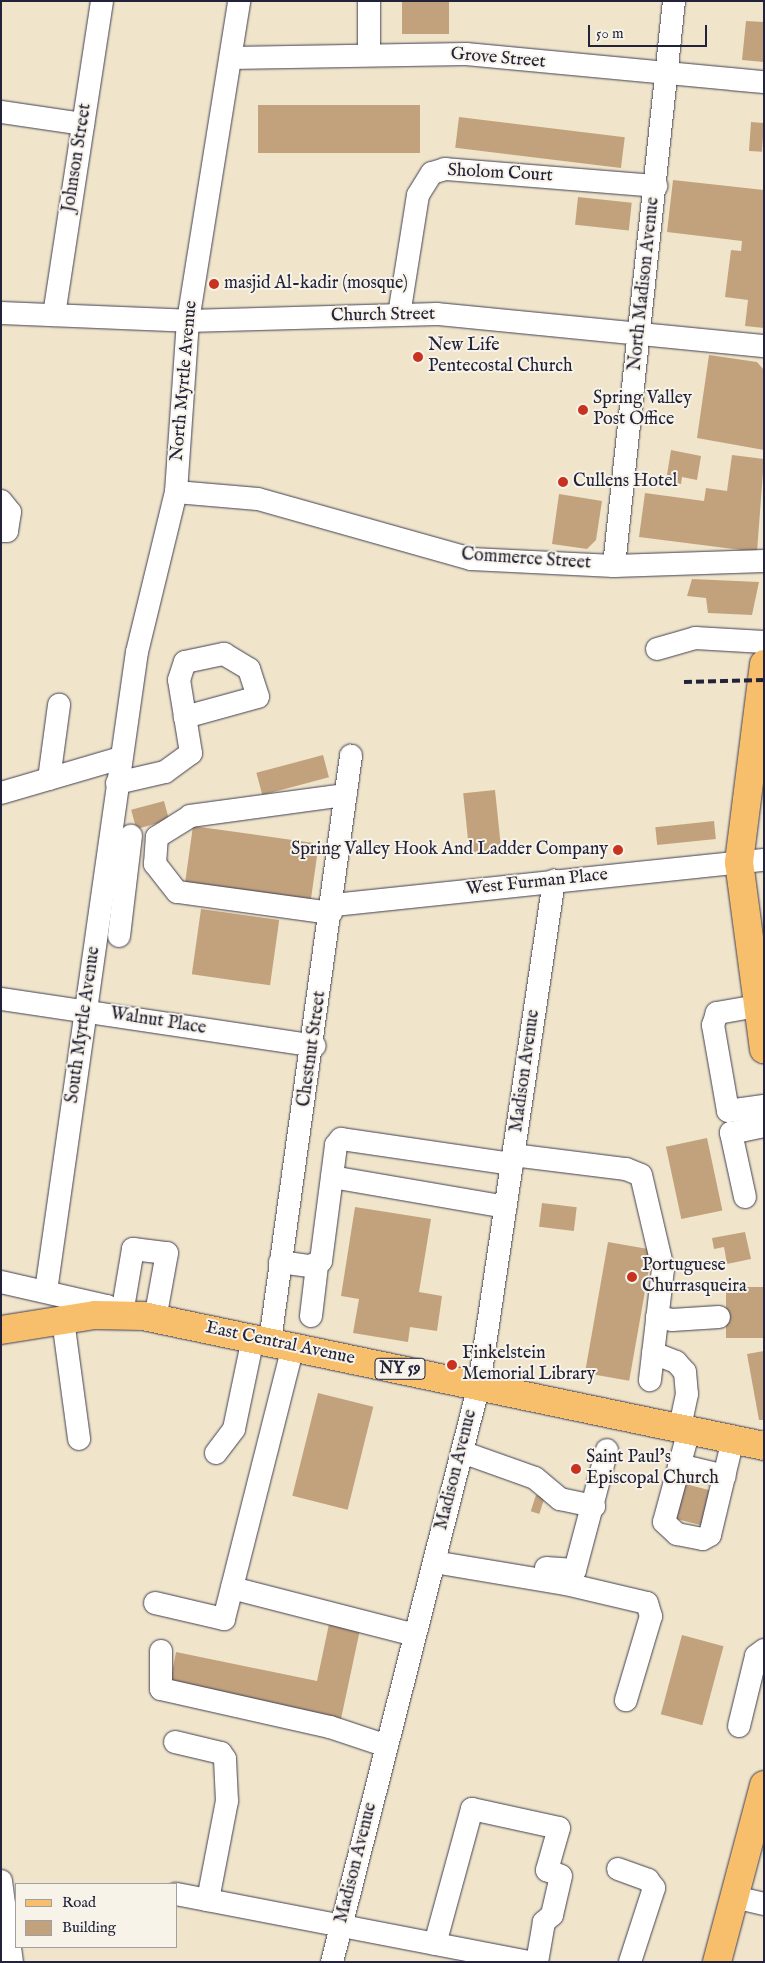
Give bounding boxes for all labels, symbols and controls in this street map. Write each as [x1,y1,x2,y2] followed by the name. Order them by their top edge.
[590,15,709,47] scale bar
[596,24,624,43] text: 50 m
[450,44,546,74] street label: Grove Street
[59,102,97,214] street label: Johnson Street
[447,160,553,188] street label: Sholom Court
[625,196,665,372] street label: North Madison Avenue
[224,273,408,295] place label: masjid Al-kadir (mosque)
[208,278,220,290] marker: masjid Al-kadir (mosque)
[167,300,203,462] street label: North Myrtle Avenue
[331,304,435,328] street label: Church Street
[428,336,573,378] place label: New Life Pentecostal Church
[412,351,424,363] marker: New Life Pentecostal Church
[593,389,692,432] place label: Spring Valley Post Office
[577,404,589,416] marker: Spring Valley Post Office
[573,471,677,493] place label: Cullens Hotel
[557,476,569,488] marker: Cullens Hotel
[460,545,592,575] street label: Commerce Street
[291,839,608,861] place label: Spring Valley Hook And Ladder Company
[612,844,624,856] marker: Spring Valley Hook And Ladder Company
[465,865,609,901] street label: West Furman Place
[62,945,106,1105] street label: South Myrtle Avenue
[294,990,332,1108] street label: Chestnut Street
[109,1004,207,1040] street label: Walnut Place
[507,1008,545,1134] street label: Madison Avenue
[642,1256,747,1298] place label: Portuguese Churrasqueira
[626,1271,638,1283] marker: Portuguese Churrasqueira
[204,1318,356,1370] street label: East Central Avenue
[462,1344,596,1386] place label: Finkelstein Memorial Library
[374,1356,426,1382] road number: NY 59
[446,1359,458,1371] marker: Finkelstein Memorial Library
[432,1407,482,1533] street label: Madison Avenue
[586,1448,719,1490] place label: Saint Paul's Episcopal Church
[570,1463,582,1475] marker: Saint Paul's Episcopal Church
[332,1800,382,1926] street label: Madison Avenue
[15,1883,178,1948] legend
[62,1893,96,1912] text: Road
[62,1918,116,1937] text: Building

